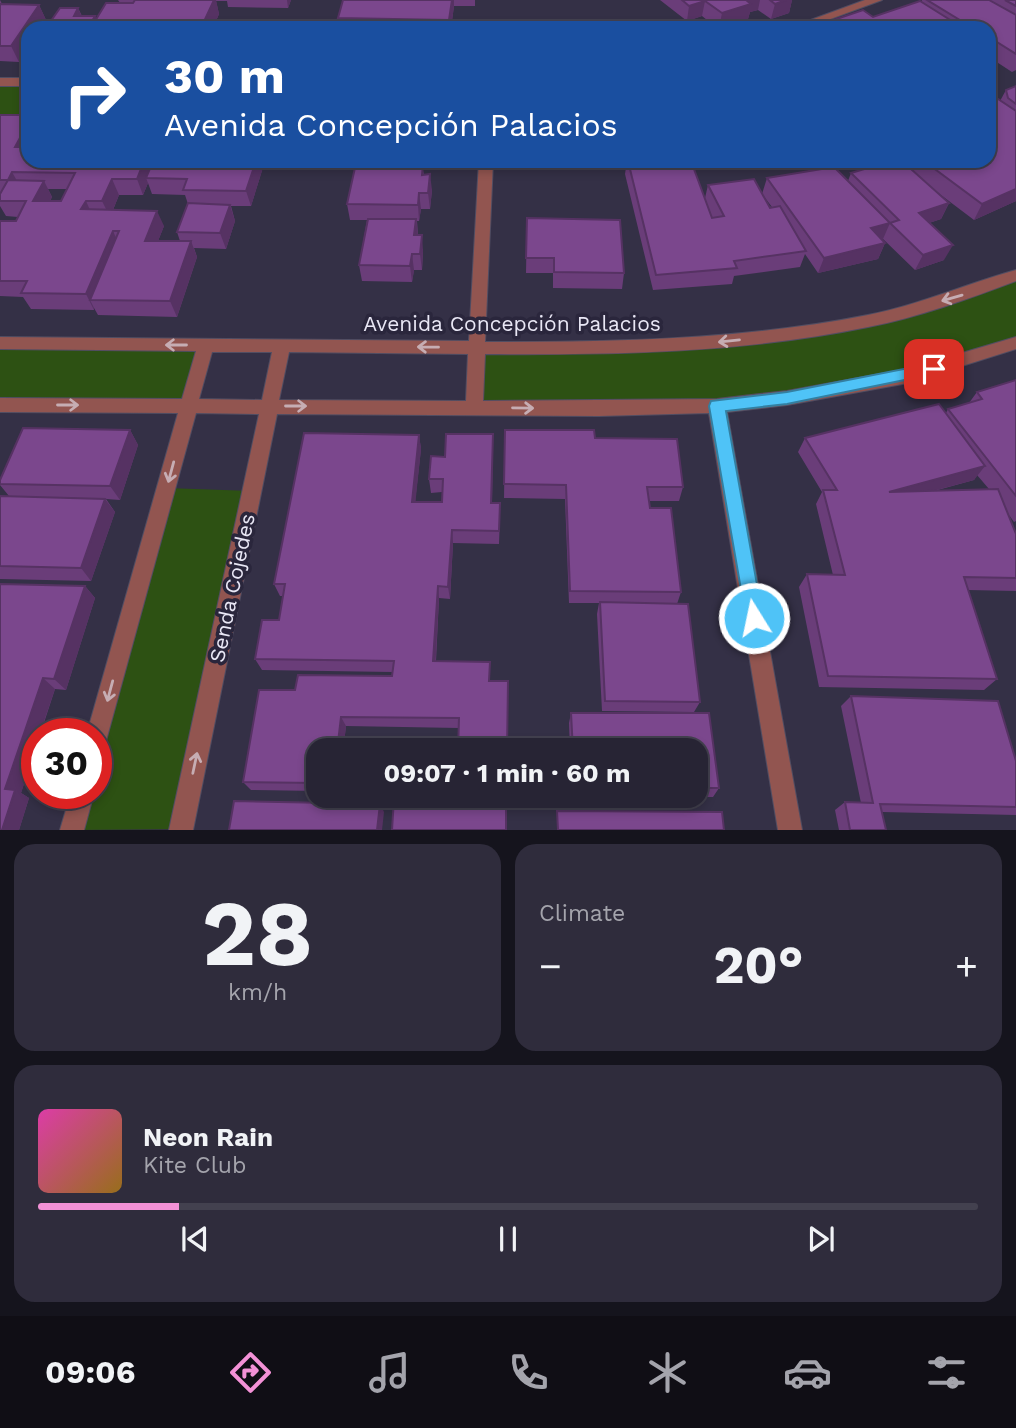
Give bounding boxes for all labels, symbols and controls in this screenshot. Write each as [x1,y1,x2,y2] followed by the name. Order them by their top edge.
[164,47,285,105] text: 30 m
[49,49,140,140] icon: right
[164,106,618,144] text: Avenida Concepción Palacios
[941,293,963,306] one-way arrow
[363,311,661,336] street label: Avenida Concepción Palacios
[718,335,741,348] one-way arrow
[165,338,188,352] one-way arrow
[904,339,964,399] pin
[417,340,440,354] one-way arrow
[915,350,953,388] icon: arrive
[56,398,79,412] one-way arrow
[284,399,307,413] one-way arrow
[511,401,534,415] one-way arrow
[163,461,176,483] one-way arrow
[204,511,260,665] street label: Senda Cojedes
[717,581,791,655] position arrow
[103,679,116,702] one-way arrow
[21,718,112,809] speed limit sign: 30
[189,752,203,775] one-way arrow
[383,758,631,788] text: 09:07 · 1 min · 60 m
[202,880,313,987] text: 28
[539,900,625,927] text: Climate
[713,935,804,996] text: 20°
[539,944,562,988] text: −
[955,944,978,988] text: +
[228,979,287,1006] text: km/h
[143,1122,273,1152] text: Neon Rain
[143,1152,246,1179] text: Kite Club
[176,1220,214,1258] icon: previous
[489,1220,527,1258] icon: pause
[802,1220,840,1258] icon: next
[226,1348,275,1397] icon: directions
[365,1348,414,1397] icon: music
[504,1348,553,1397] icon: phone
[643,1348,692,1397] icon: climate
[783,1348,832,1397] icon: car
[922,1348,971,1397] icon: filters
[45,1353,135,1391] text: 09:06

